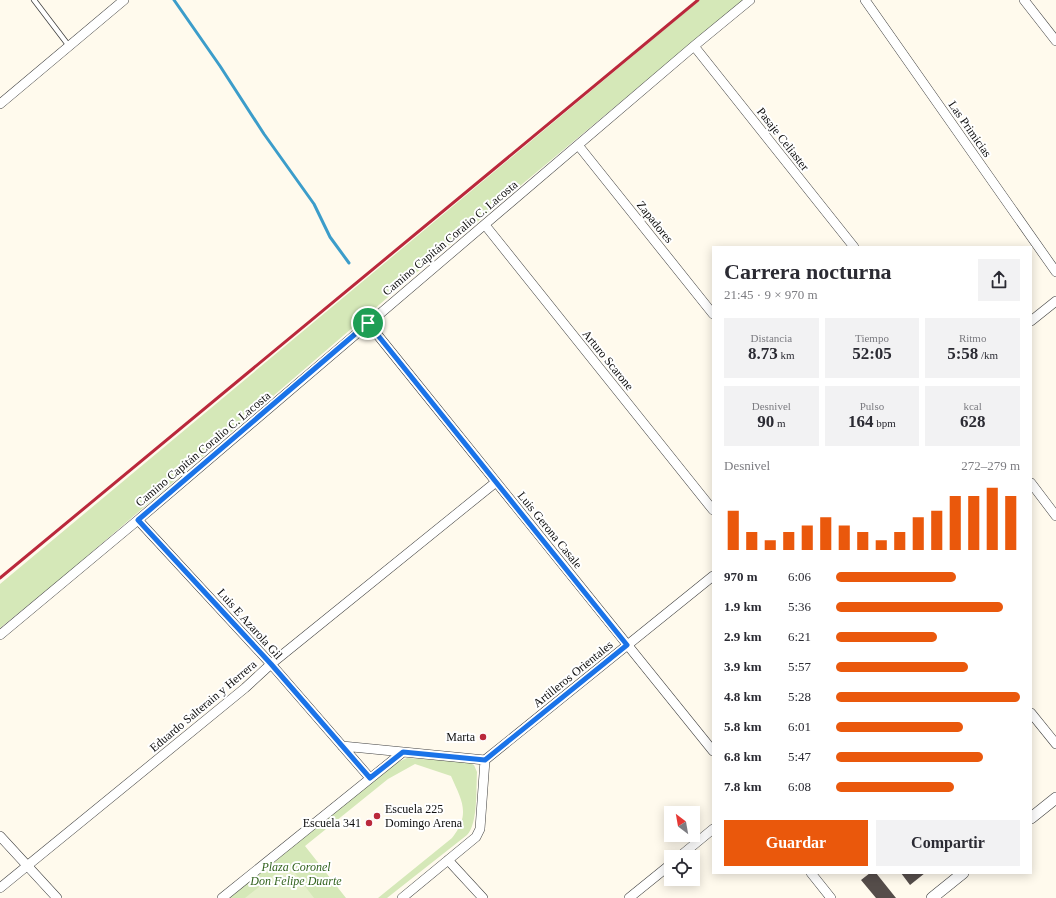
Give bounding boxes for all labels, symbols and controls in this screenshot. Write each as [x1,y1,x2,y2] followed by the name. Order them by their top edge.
[945,98,995,160] street label: Las Primicias
[754,105,812,173] street label: Pasaje Celiaster
[380,177,521,299] street label: Camino Capitán Coralio C. Lacosta
[634,198,676,246] street label: Zapadores
[724,259,892,284] text: Carrera nocturna
[978,259,1020,301] button: share
[724,287,818,302] text: 21:45 · 9 × 970 m
[351,306,385,340] pin
[357,312,379,334] icon: arrive
[579,327,637,393] street label: Arturo Scarone
[751,332,792,344] text: Distancia
[855,332,889,344] text: Tiempo
[959,332,986,344] text: Ritmo
[748,344,778,363] text: 8.73
[852,344,892,363] text: 52:05
[947,344,978,363] text: 5:58
[778,349,795,361] text: km
[978,349,998,361] text: /km
[133,388,274,510] street label: Camino Capitán Coralio C. Lacosta
[752,400,791,412] text: Desnivel
[860,400,884,412] text: Pulso
[963,400,982,412] text: kcal
[757,412,774,431] text: 90
[848,412,874,431] text: 164
[960,412,985,431] text: 628
[774,417,785,429] text: m
[874,417,896,429] text: bpm
[724,458,770,473] text: Desnivel
[961,458,1020,473] text: 272–279 m
[515,489,585,571] street label: Luis Gerona Casale
[724,569,758,584] text: 970 m
[788,569,811,584] text: 6:06
[215,586,286,663] street label: Luis E Azarola Gil
[724,599,762,614] text: 1.9 km
[788,599,811,614] text: 5:36
[724,629,762,644] text: 2.9 km
[788,629,811,644] text: 6:21
[530,637,616,710] street label: Artilleros Orientales
[147,657,260,755] street label: Eduardo Salterain y Herrera
[724,659,762,674] text: 3.9 km
[788,659,811,674] text: 5:57
[724,689,762,704] text: 4.8 km
[788,689,811,704] text: 5:28
[724,719,762,734] text: 5.8 km
[788,719,811,734] text: 6:01
[446,730,476,744] place label: Marta
[478,732,488,742] marker: Marta
[724,749,762,764] text: 6.8 km
[788,749,811,764] text: 5:47
[724,779,762,794] text: 7.8 km
[788,779,811,794] text: 6:08
[385,802,463,830] place label: Escuela 225 Domingo Arena
[664,806,700,842] north arrow
[664,806,700,886] map controls
[372,811,382,821] marker: Escuela 225 Domingo Arena
[303,816,361,830] place label: Escuela 341
[364,818,374,828] marker: Escuela 341
[724,820,868,866] button: Guardar
[876,820,1020,866] button: Compartir
[664,850,700,886] button: locate
[249,860,342,888] park label: Plaza Coronel Don Felipe Duarte

